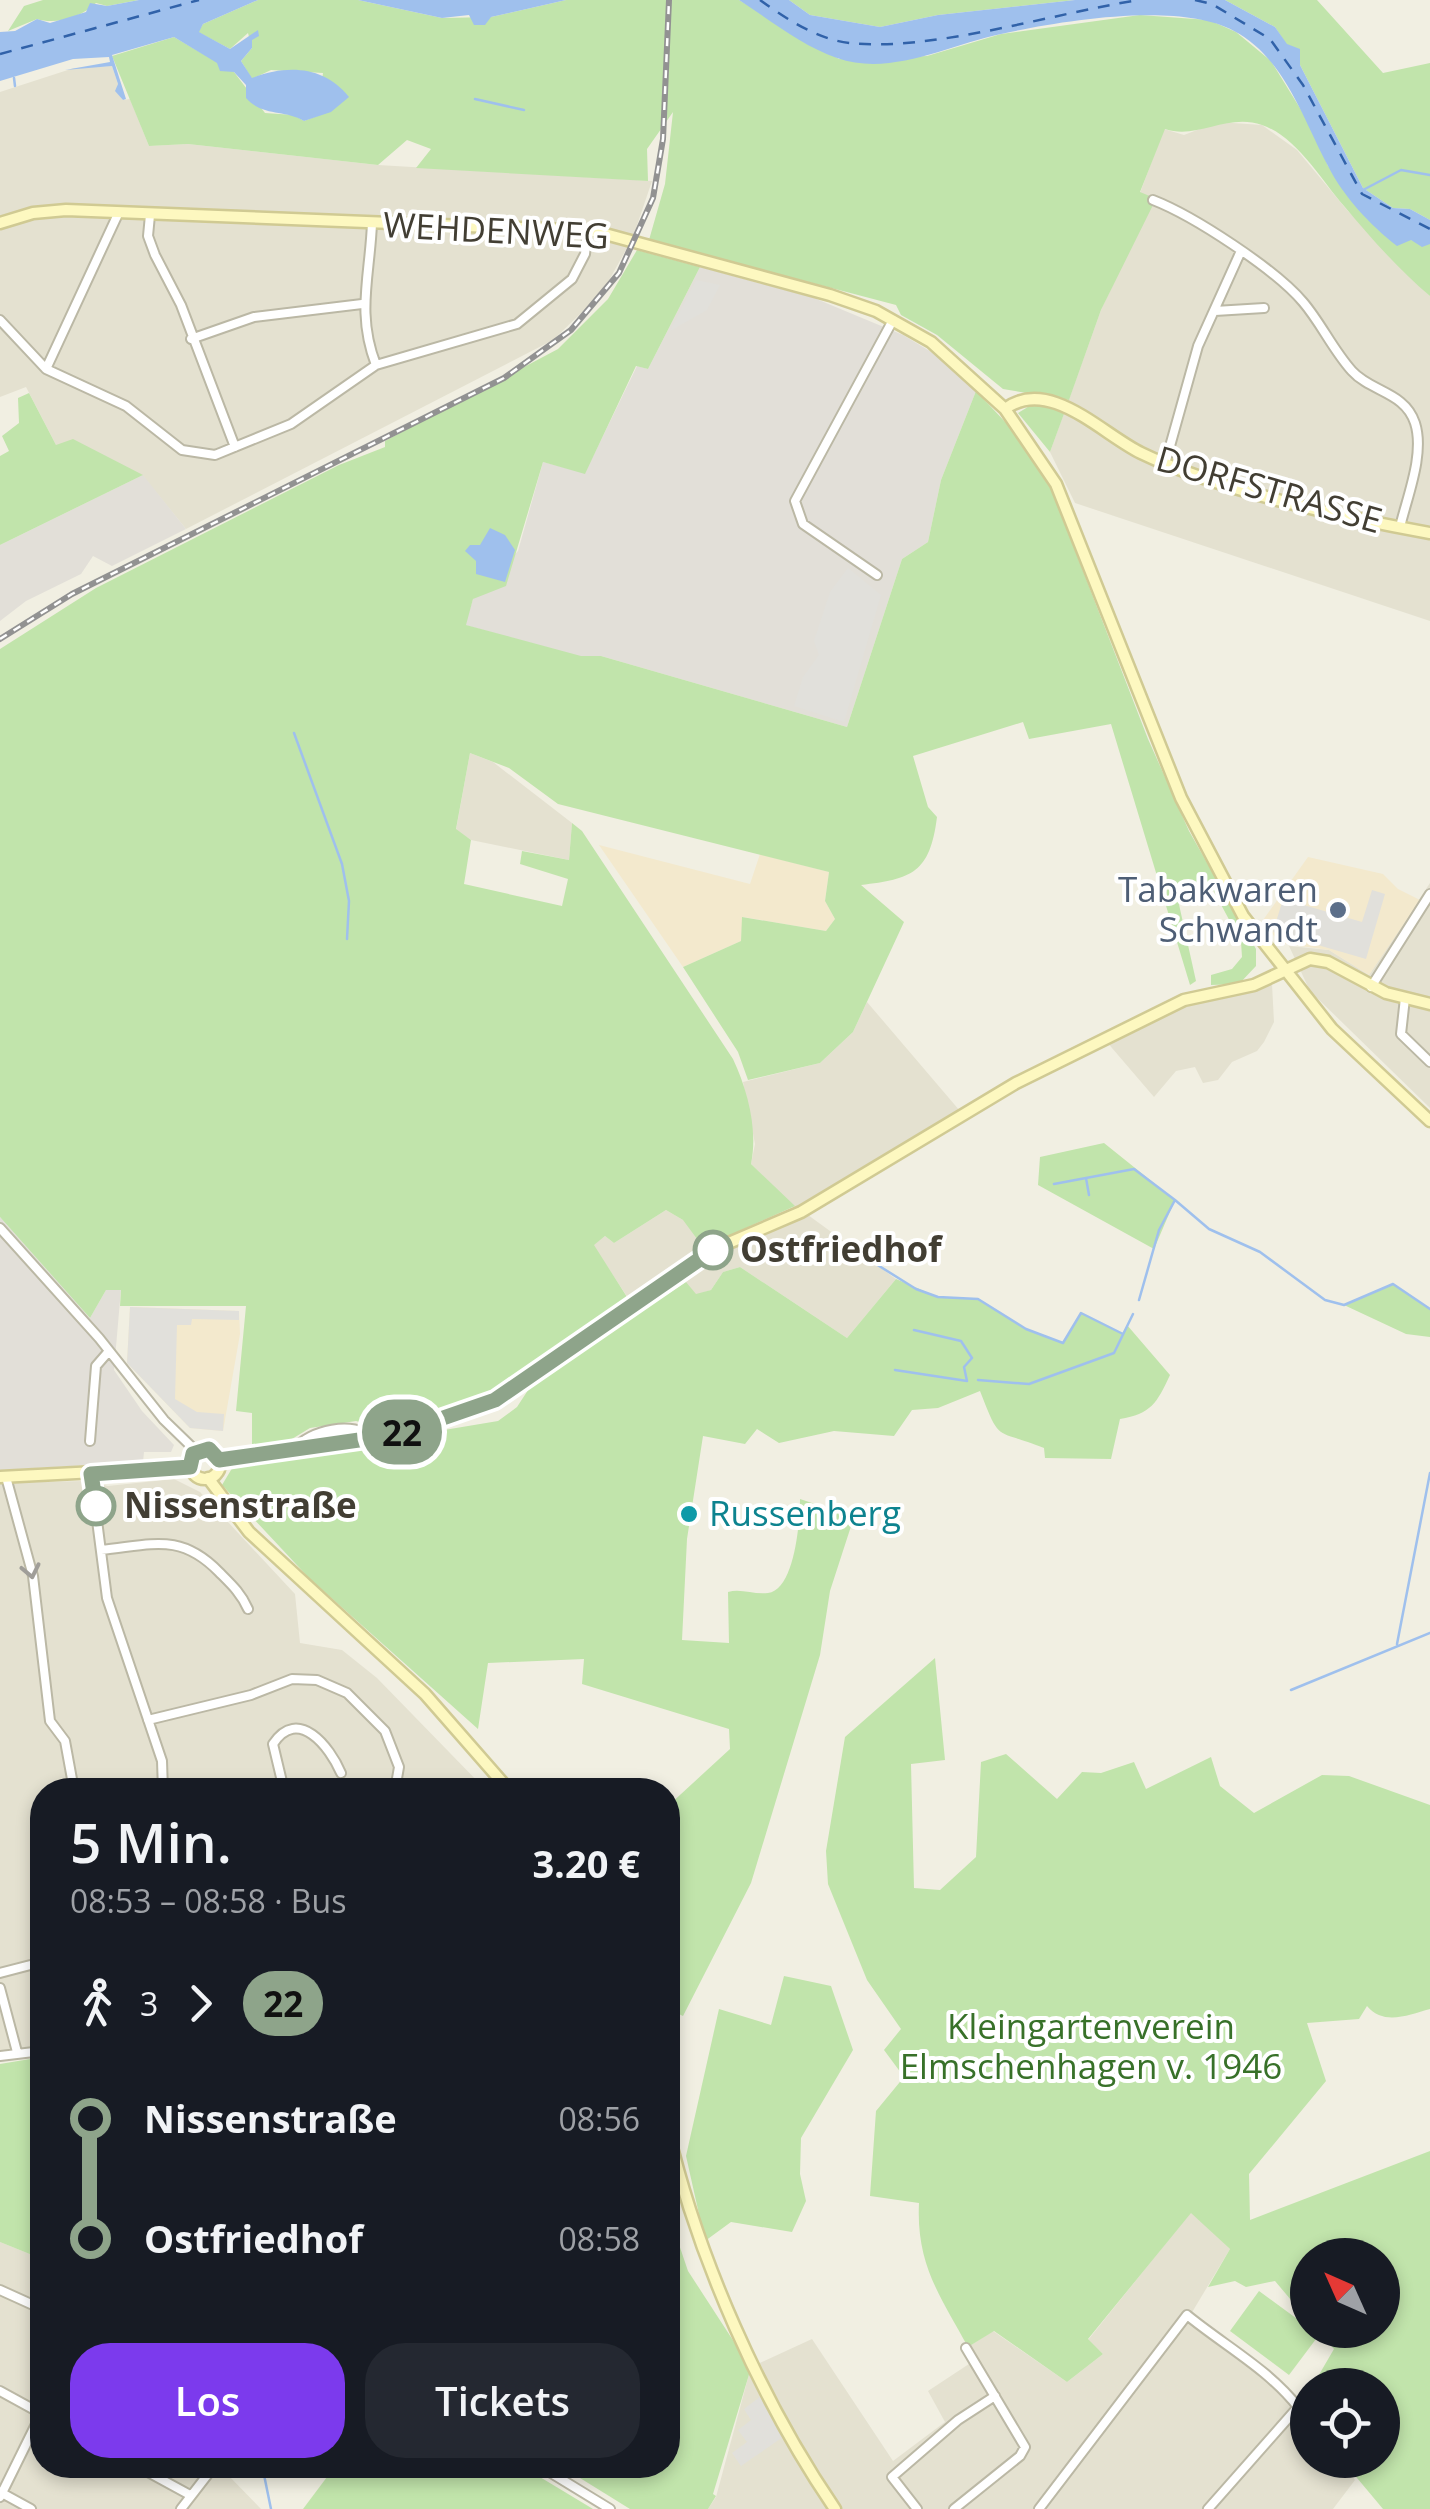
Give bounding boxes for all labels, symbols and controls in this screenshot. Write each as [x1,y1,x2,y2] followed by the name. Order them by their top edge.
[382,200,610,259] street label: WEHDENWEG
[1151,434,1388,543] street label: DORFSTRASSE
[1118,865,1318,952] place label: Tabakwaren Schwandt
[1327,899,1349,921] marker: Tabakwaren Schwandt
[740,1225,944,1272] place label: Ostfriedhof
[694,1231,732,1269] marker: Ostfriedhof
[357,1400,447,1464] line badge: 22
[382,1409,422,1456] text: 22
[124,1481,357,1528] place label: Nissenstraße
[77,1487,115,1525] marker: Nissenstraße
[709,1489,901,1536] place label: Russenberg
[678,1503,700,1525] marker: Russenberg
[20,1562,41,1579] one-way arrow
[70,1804,232,1879] text: 5 Min.
[532,1837,640,1889] text: 3.20 €
[70,1879,346,1922] text: 08:53 – 08:58 · Bus
[70,1976,125,2031] icon: walk
[173,1976,228,2031] icon: forward
[263,1980,303,2027] text: 22
[140,1982,158,2025] text: 3
[900,2002,1282,2089] park label: Kleingartenverein Elmschenhagen v. 1946
[144,2092,397,2144] text: Nissenstraße
[558,2097,640,2140] text: 08:56
[144,2212,363,2264] text: Ostfriedhof
[558,2217,640,2260] text: 08:58
[1290,2238,1400,2348] north arrow
[1290,2238,1400,2478] map controls
[70,2343,345,2458] button: Los
[365,2343,640,2458] button: Tickets
[1290,2368,1400,2478] button: locate

